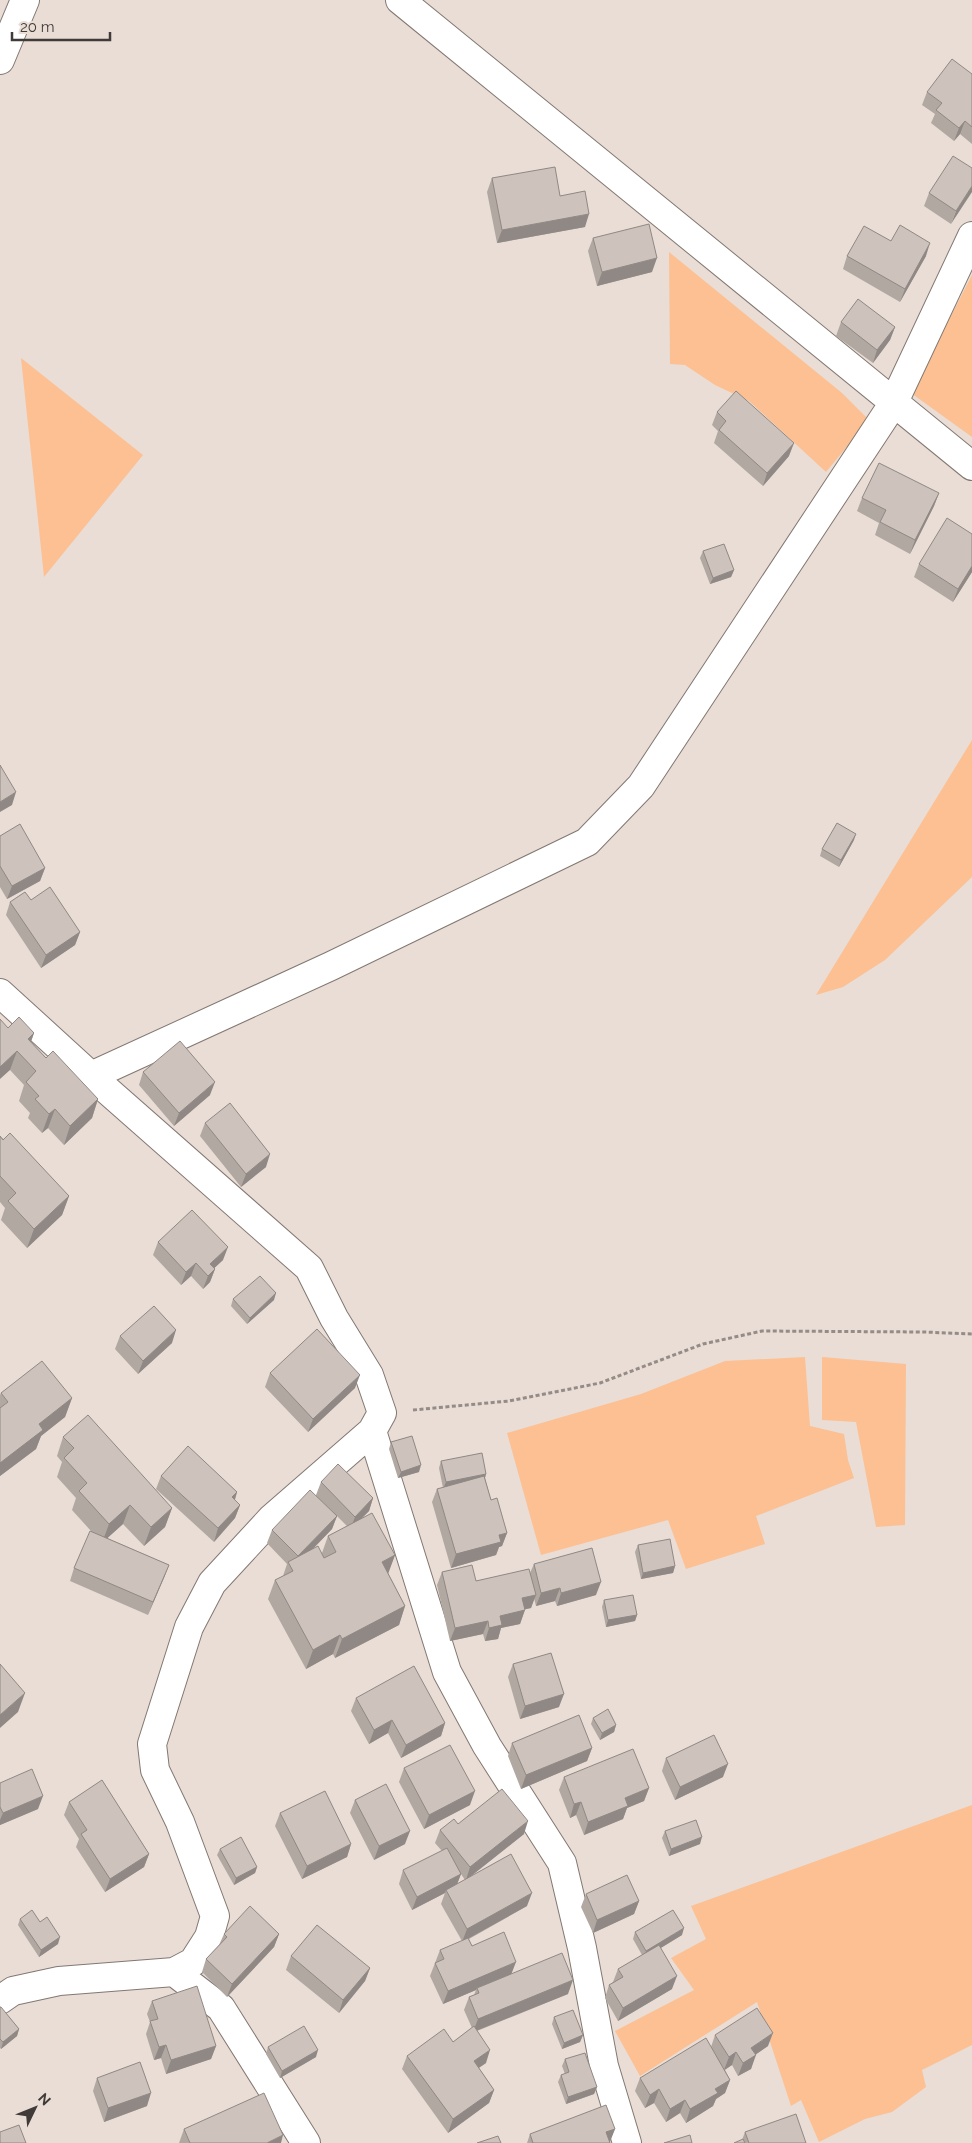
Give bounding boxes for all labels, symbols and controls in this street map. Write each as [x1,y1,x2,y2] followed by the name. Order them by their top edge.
[12,10,110,42] scale bar
[20,18,55,36] text: 20 m
[10,2083,60,2133] north arrow
[35,2090,54,2108] text: N

